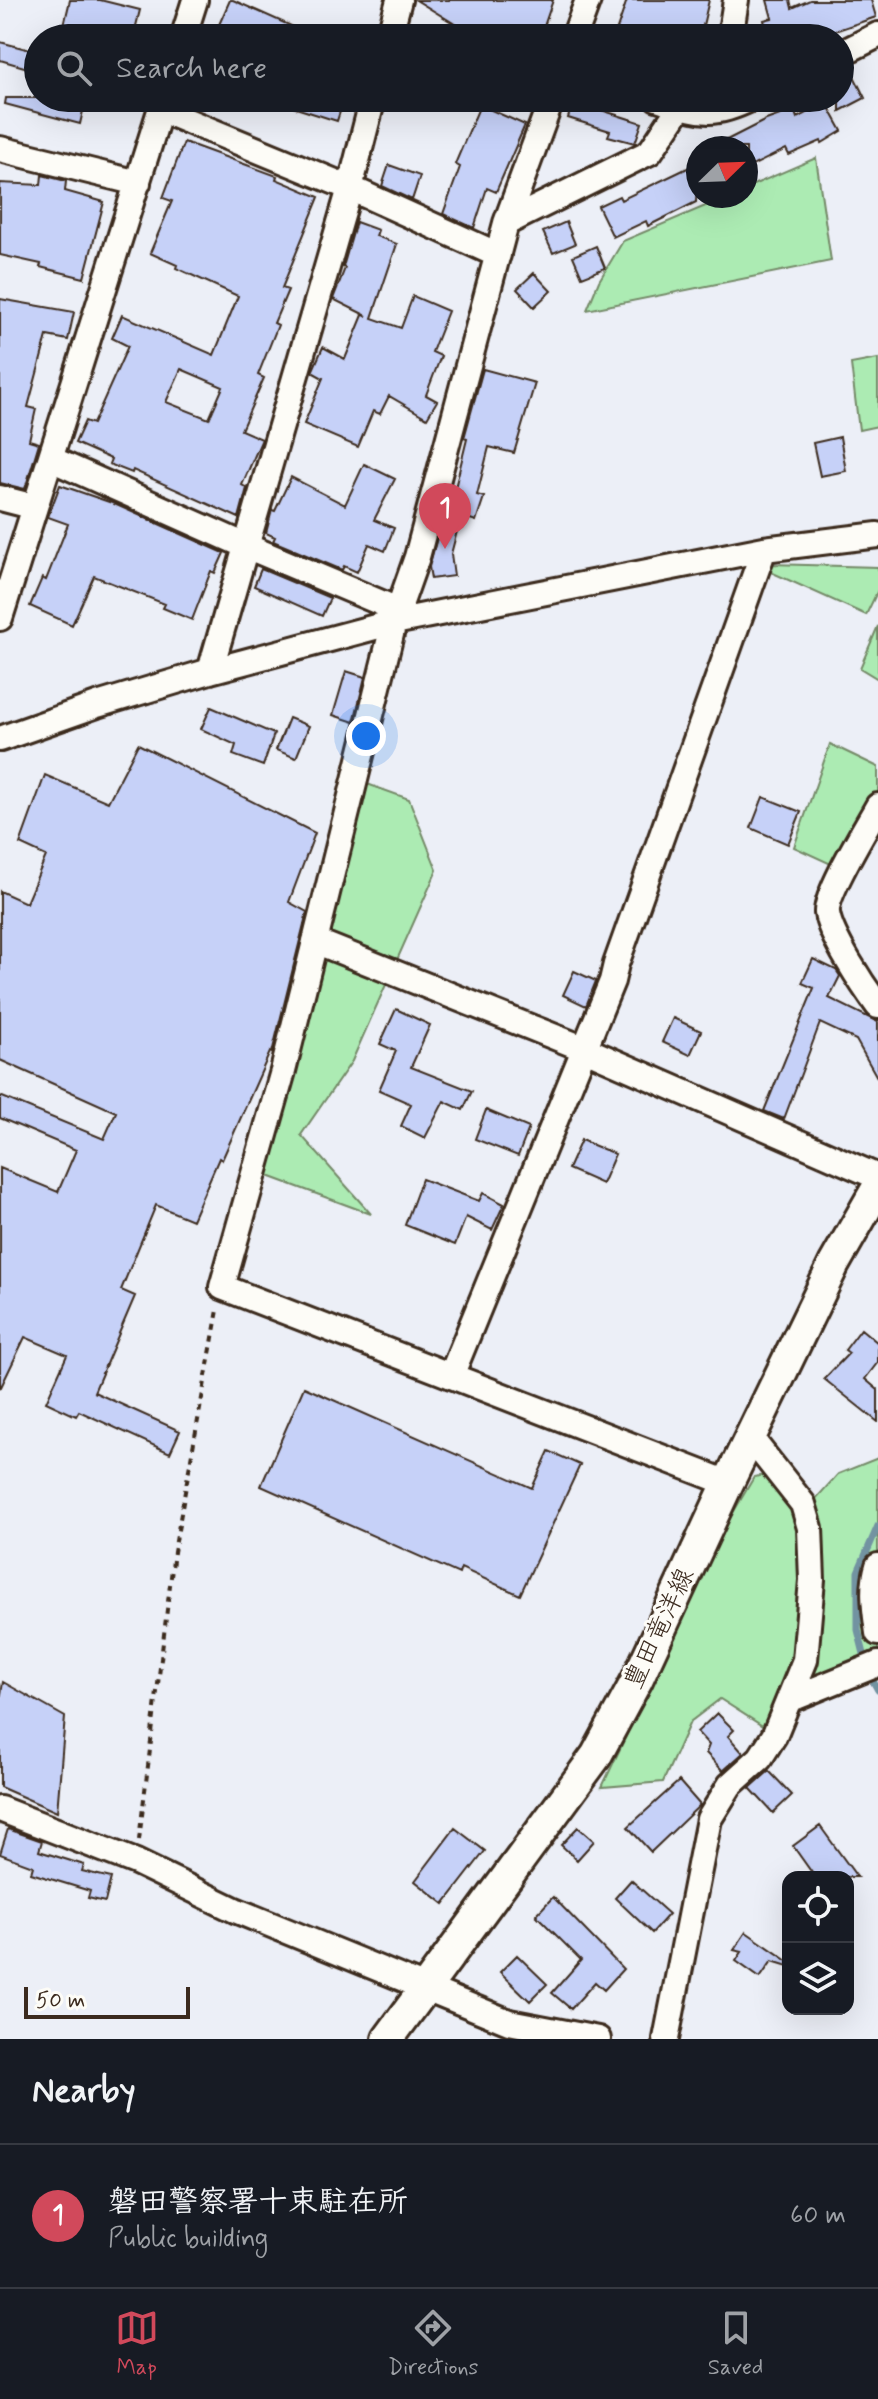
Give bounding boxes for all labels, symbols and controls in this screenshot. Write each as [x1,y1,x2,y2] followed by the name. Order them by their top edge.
[24,24,854,112] search box
[52,46,96,90] icon: search
[116,49,267,88] text: Search here
[686,136,758,208] north arrow
[419,483,471,549] pin: 1
[346,716,386,756] your location
[617,1563,703,1695] street label: 豊田竜洋線
[782,1871,854,2015] map controls
[782,1871,854,1943] button: locate
[782,1943,854,2015] button: layers
[24,1983,190,2019] scale bar
[36,1987,85,2015] text: 50 m
[32,2069,136,2114] text: Nearby
[108,2183,408,2222] text: 磐田警察署十束駐在所
[52,2199,64,2233] text: 1
[790,2199,846,2233] text: 60 m
[108,2222,268,2256] text: Public building
[115,2306,159,2382] tab: Map
[388,2306,478,2382] tab: Directions
[708,2306,763,2382] tab: Saved

